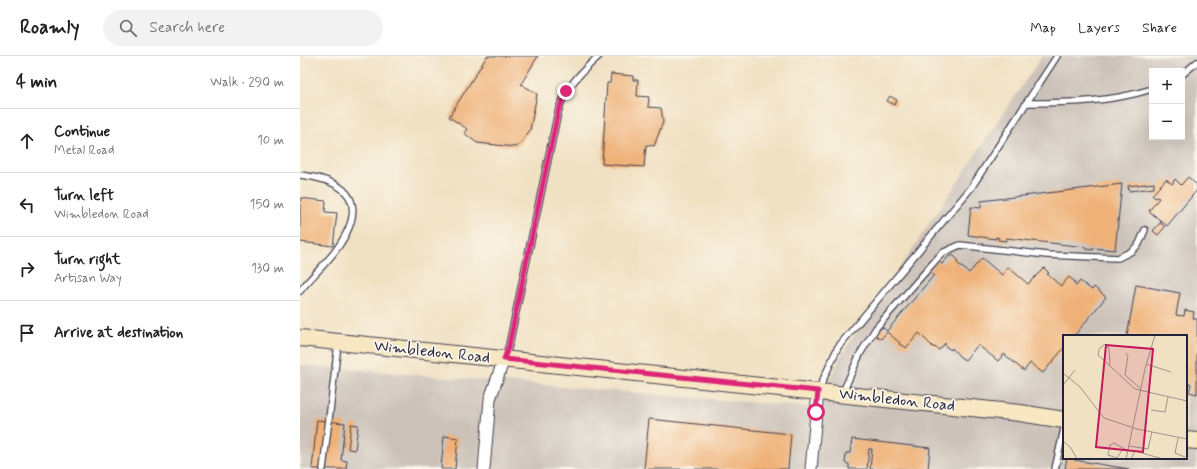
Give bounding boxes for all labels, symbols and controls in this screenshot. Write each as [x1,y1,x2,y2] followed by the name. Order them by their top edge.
[103,10,383,46] search box
[20,15,79,40] text: Roamly
[117,17,139,39] icon: search
[149,18,225,38] text: Search here
[1030,19,1056,37] text: Map
[1078,19,1120,37] text: Layers
[1142,19,1177,37] text: Share
[1149,68,1185,140] map controls
[1149,68,1185,104] button: +
[16,71,57,93] text: 4 min
[210,74,284,91] text: Walk · 290 m
[557,82,575,100] route end
[1149,104,1185,140] button: −
[54,122,110,142] text: Continue
[16,130,38,152] icon: ahead
[257,132,284,149] text: 10 m
[54,142,114,159] text: Metal Road
[54,186,114,206] text: Turn left
[16,194,38,216] icon: left
[250,196,284,213] text: 150 m
[54,206,149,223] text: Wimbledon Road
[54,250,121,270] text: Turn right
[16,258,38,280] icon: right
[251,260,284,277] text: 130 m
[54,270,122,287] text: Artisan Way
[16,322,38,344] icon: arrive
[54,323,183,343] text: Arrive at destination
[373,335,491,369] street label: Wimbledon Road
[1063,335,1187,459] inset map
[838,383,956,417] street label: Wimbledon Road
[807,403,825,421] route start

